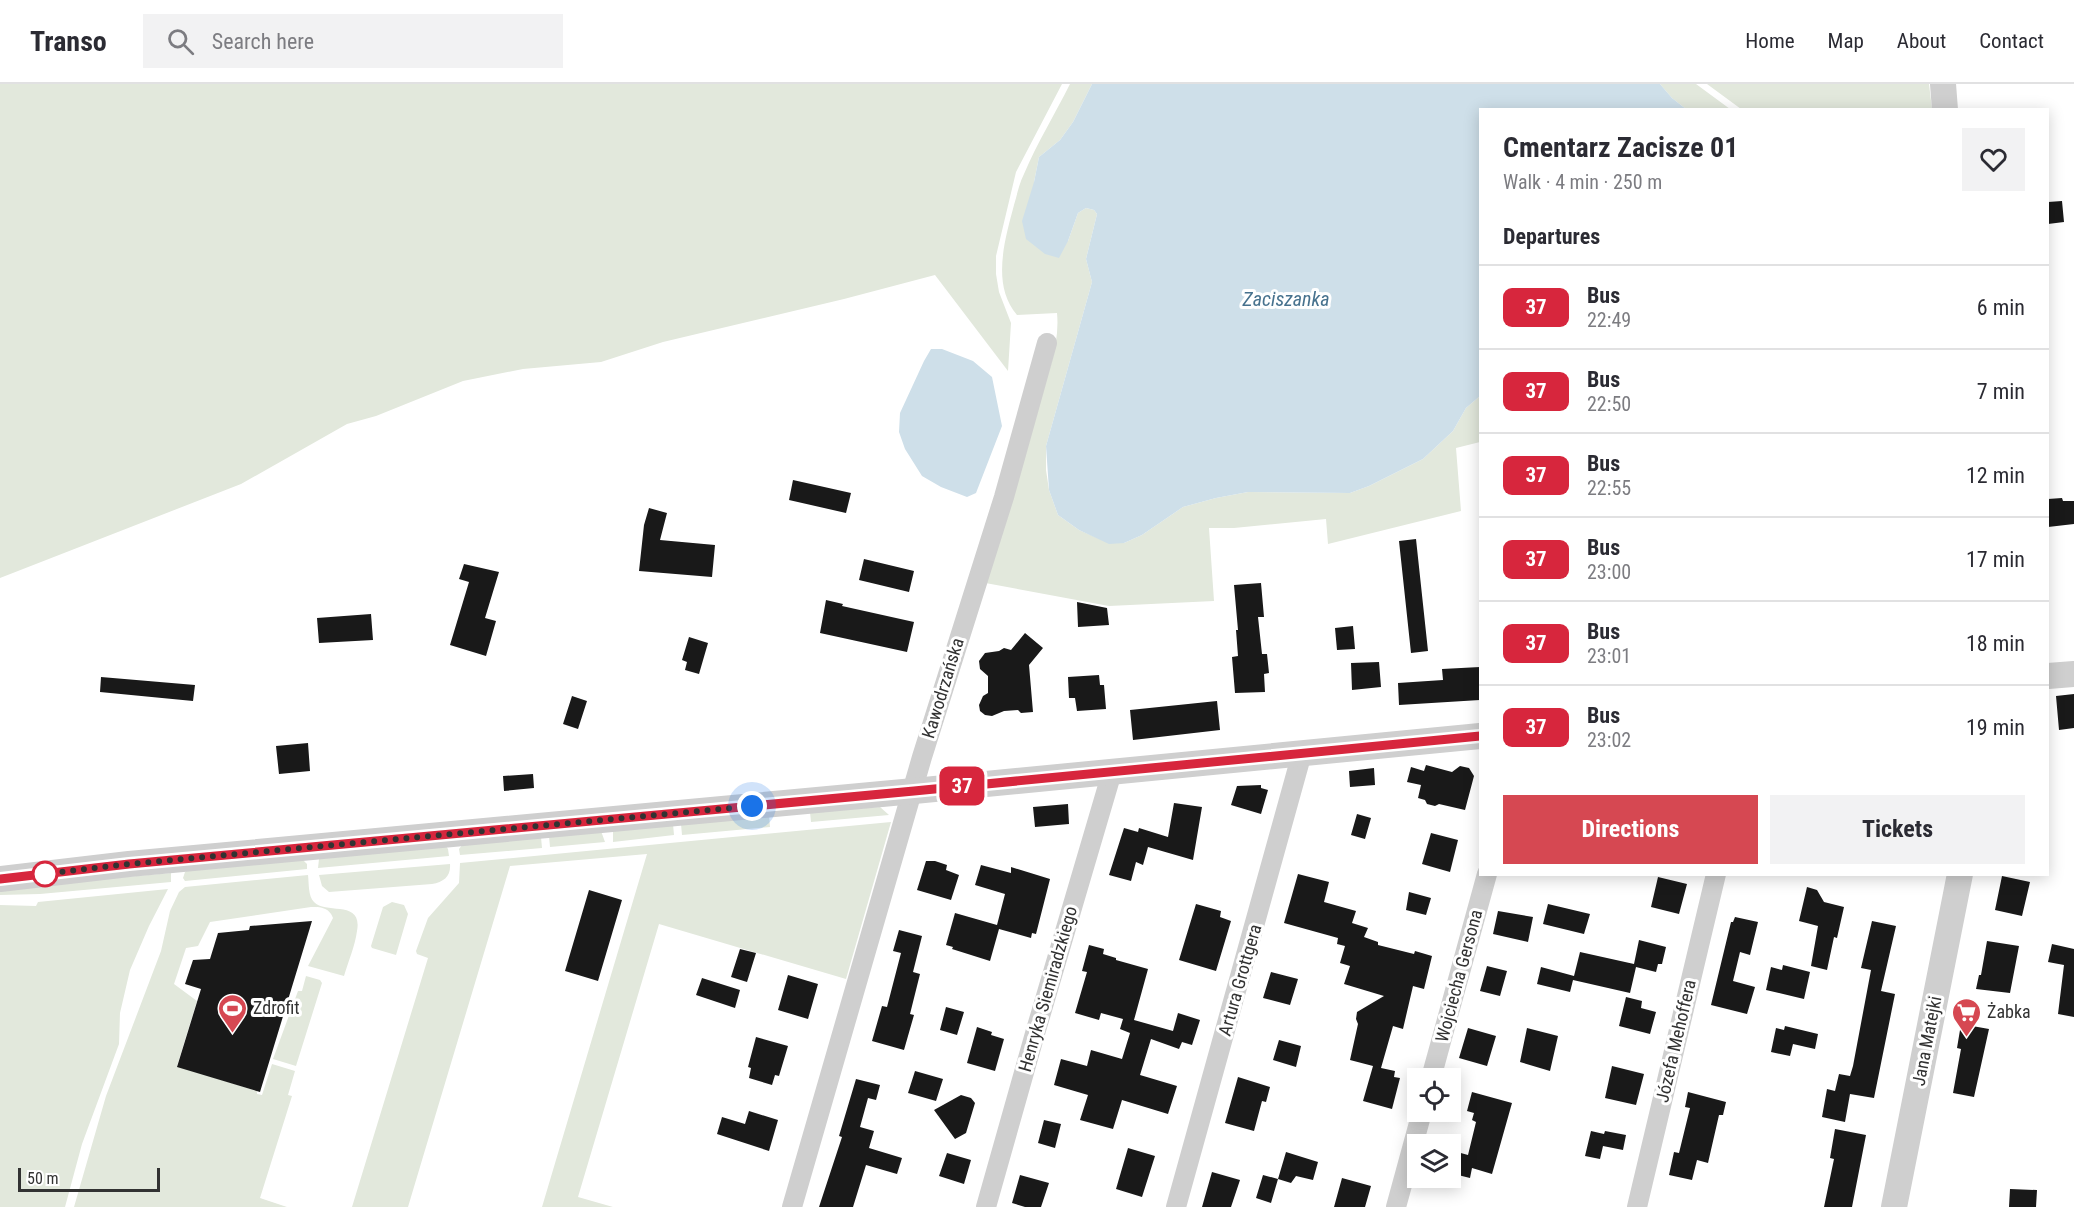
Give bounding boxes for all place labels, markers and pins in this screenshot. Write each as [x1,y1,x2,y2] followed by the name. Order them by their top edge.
[32,861,58,887] unlabelled marker
[216,992,248,1034] sports icon: Zdrofit
[1950,996,1982,1038] supermarket icon: Żabka
[253,997,300,1018] place label: Zdrofit
[1987,1001,2031,1022] place label: Żabka

